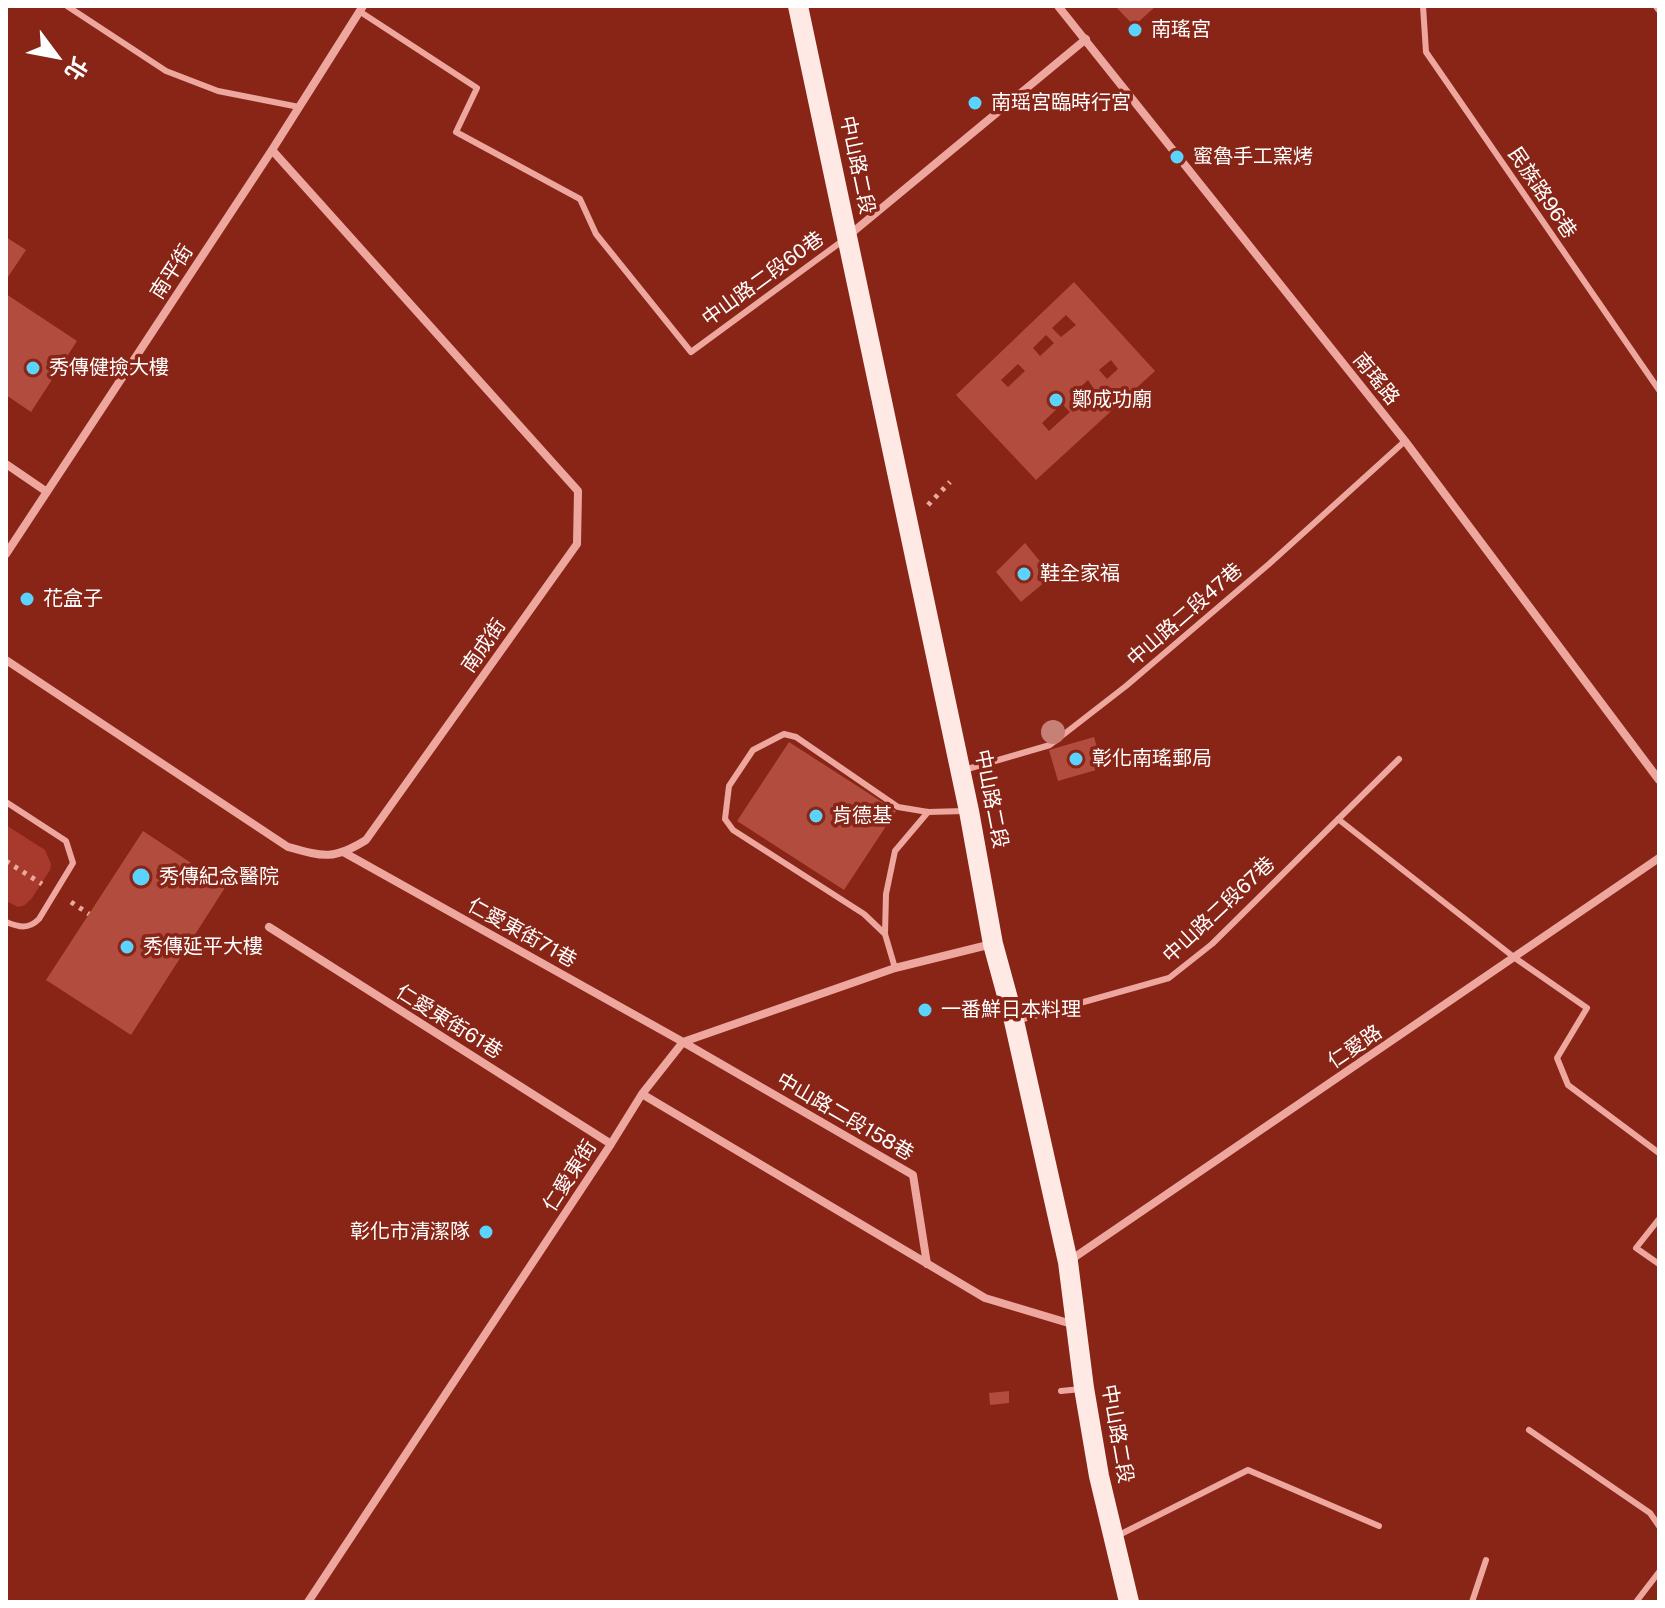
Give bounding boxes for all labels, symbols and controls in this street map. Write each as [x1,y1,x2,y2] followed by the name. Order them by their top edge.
[16,16,96,96] north arrow
[1151,18,1211,42] place label: 南瑤宮
[1126,21,1144,39] marker: 南瑤宮
[59,52,93,85] text: 北
[991,91,1131,115] place label: 南瑶宮臨時行宮
[966,94,984,112] marker: 南瑶宮臨時行宮
[835,114,879,216] street label: 中山路二段
[1503,143,1581,243] street label: 民族路96巷
[1193,145,1313,169] place label: 蜜魯手工窯烤
[1168,148,1186,166] marker: 蜜魯手工窯烤
[697,227,829,331] street label: 中山路二段60巷
[146,240,198,304] street label: 南平街
[1348,348,1404,410] street label: 南瑤路
[49,356,169,380] place label: 秀傳健撿大樓
[24,359,42,377] marker: 秀傳健撿大樓
[1072,388,1152,412] place label: 鄭成功廟
[1047,391,1065,409] marker: 鄭成功廟
[1123,559,1247,671] street label: 中山路二段47巷
[1040,562,1120,586] place label: 鞋全家福
[1015,565,1033,583] marker: 鞋全家福
[43,587,103,611] place label: 花盒子
[18,590,36,608] marker: 花盒子
[457,615,511,677] street label: 南成街
[1092,747,1212,771] place label: 彰化南瑤郵局
[970,748,1012,850] street label: 中山路二段
[1067,750,1085,768] marker: 彰化南瑤郵局
[832,804,892,828] place label: 肯德基
[807,807,825,825] marker: 肯德基
[1158,852,1280,968] street label: 中山路二段67巷
[159,865,279,889] place label: 秀傳紀念醫院
[130,866,152,888] marker: 秀傳紀念醫院
[463,893,581,973] street label: 仁愛東街71巷
[143,935,263,959] place label: 秀傳延平大樓
[118,938,136,956] marker: 秀傳延平大樓
[392,980,506,1064] street label: 仁愛東街61巷
[941,998,1081,1022] place label: 一番鮮日本料理
[916,1001,934,1019] marker: 一番鮮日本料理
[1323,1020,1387,1074] street label: 仁愛路
[772,1068,918,1166] street label: 中山路二段158巷
[538,1136,602,1216] street label: 仁愛東街
[350,1220,470,1244] place label: 彰化市清潔隊
[477,1223,495,1241] marker: 彰化市清潔隊
[1096,1383,1138,1485] street label: 中山路二段

